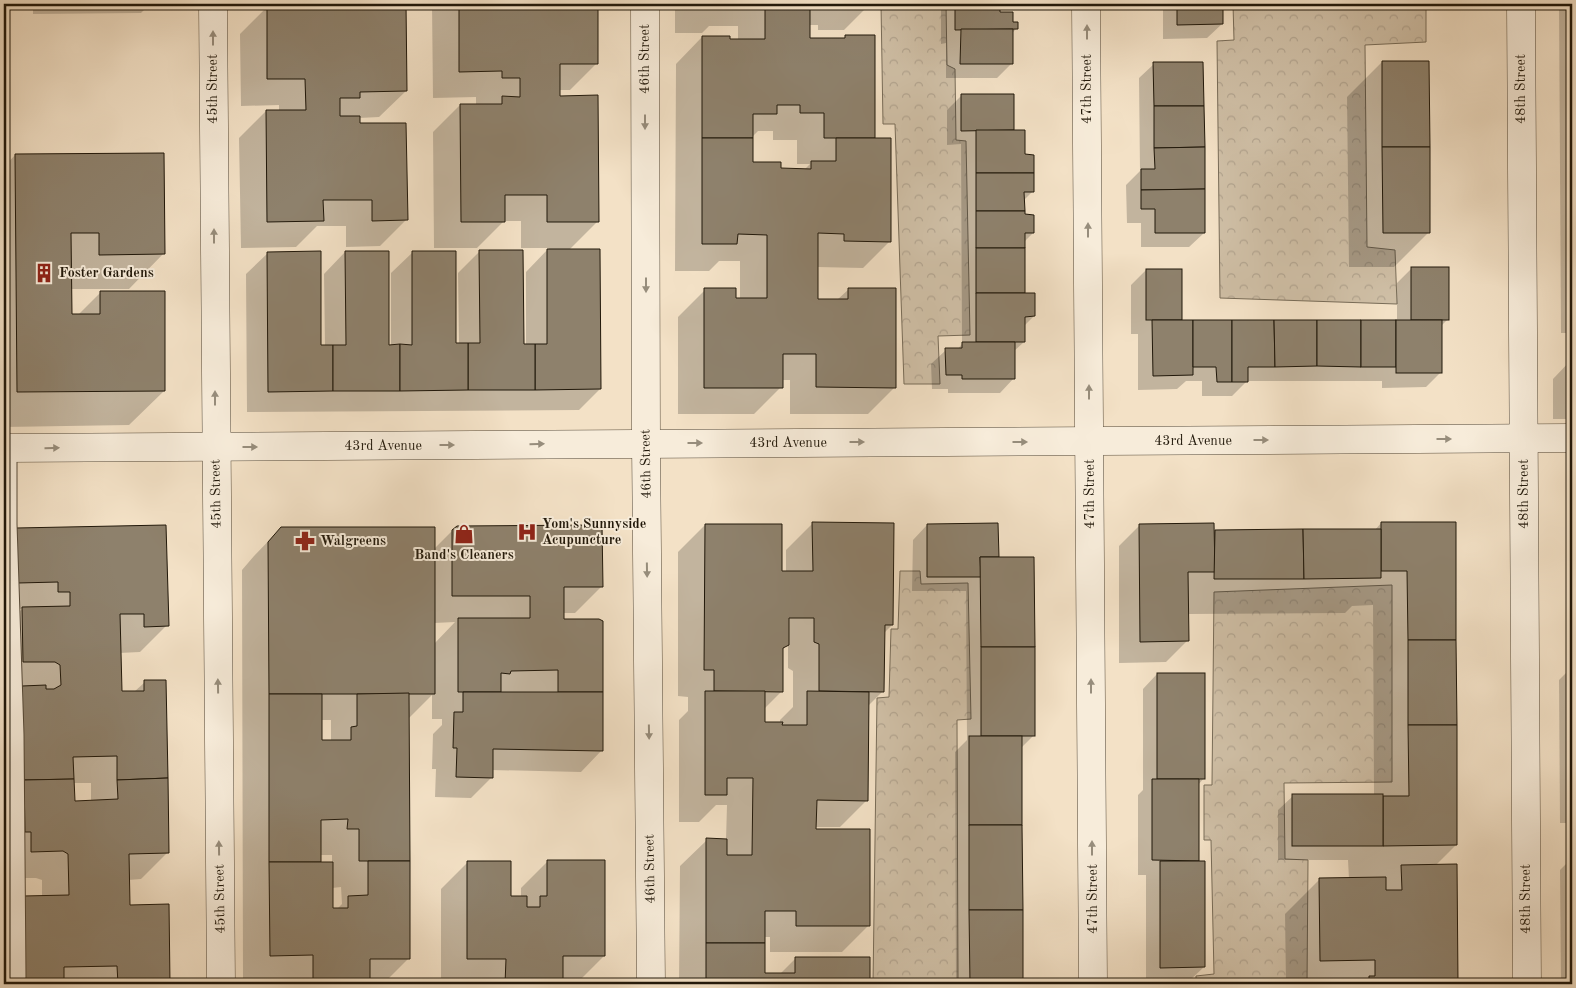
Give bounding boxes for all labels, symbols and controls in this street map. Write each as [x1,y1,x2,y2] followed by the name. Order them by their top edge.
[638,24,652,94] street label: 46th Street
[1082,24,1090,40] one-way arrow
[209,30,217,46] one-way arrow
[206,54,220,124] street label: 45th Street
[1080,54,1094,124] street label: 47th Street
[1514,54,1528,124] street label: 48th Street
[641,115,649,131] one-way arrow
[1084,222,1092,238] one-way arrow
[210,227,218,243] one-way arrow
[33,262,55,284] building icon: Foster Gardens
[59,266,154,280] place label: Foster Gardens
[642,277,650,293] one-way arrow
[1085,384,1093,400] one-way arrow
[211,390,219,406] one-way arrow
[638,429,654,499] street label: 46th Street
[1154,434,1232,448] street label: 43rd Avenue
[1436,435,1452,443] one-way arrow
[749,436,827,450] street label: 43rd Avenue
[1253,436,1269,444] one-way arrow
[849,438,865,446] one-way arrow
[1012,438,1028,446] one-way arrow
[344,439,422,453] street label: 43rd Avenue
[687,439,703,447] one-way arrow
[529,440,545,448] one-way arrow
[440,441,456,449] one-way arrow
[242,443,258,451] one-way arrow
[45,444,61,452] one-way arrow
[208,459,224,529] street label: 45th Street
[1083,459,1097,529] street label: 47th Street
[1517,459,1531,529] street label: 48th Street
[542,517,646,547] place label: Yom's Sunnyside Acupuncture
[516,521,538,543] hospital icon: Yom's Sunnyside Acupuncture
[453,523,475,545] shop icon: Band's Cleaners
[294,530,316,552] pharmacy icon: Walgreens
[320,534,386,548] place label: Walgreens
[414,548,514,562] place label: Band's Cleaners
[643,562,651,578] one-way arrow
[214,677,222,693] one-way arrow
[1087,677,1095,693] one-way arrow
[645,725,653,741] one-way arrow
[642,834,658,904] street label: 46th Street
[215,840,223,856] one-way arrow
[1088,840,1096,856] one-way arrow
[212,864,228,934] street label: 45th Street
[1086,864,1100,934] street label: 47th Street
[1519,864,1533,934] street label: 48th Street

